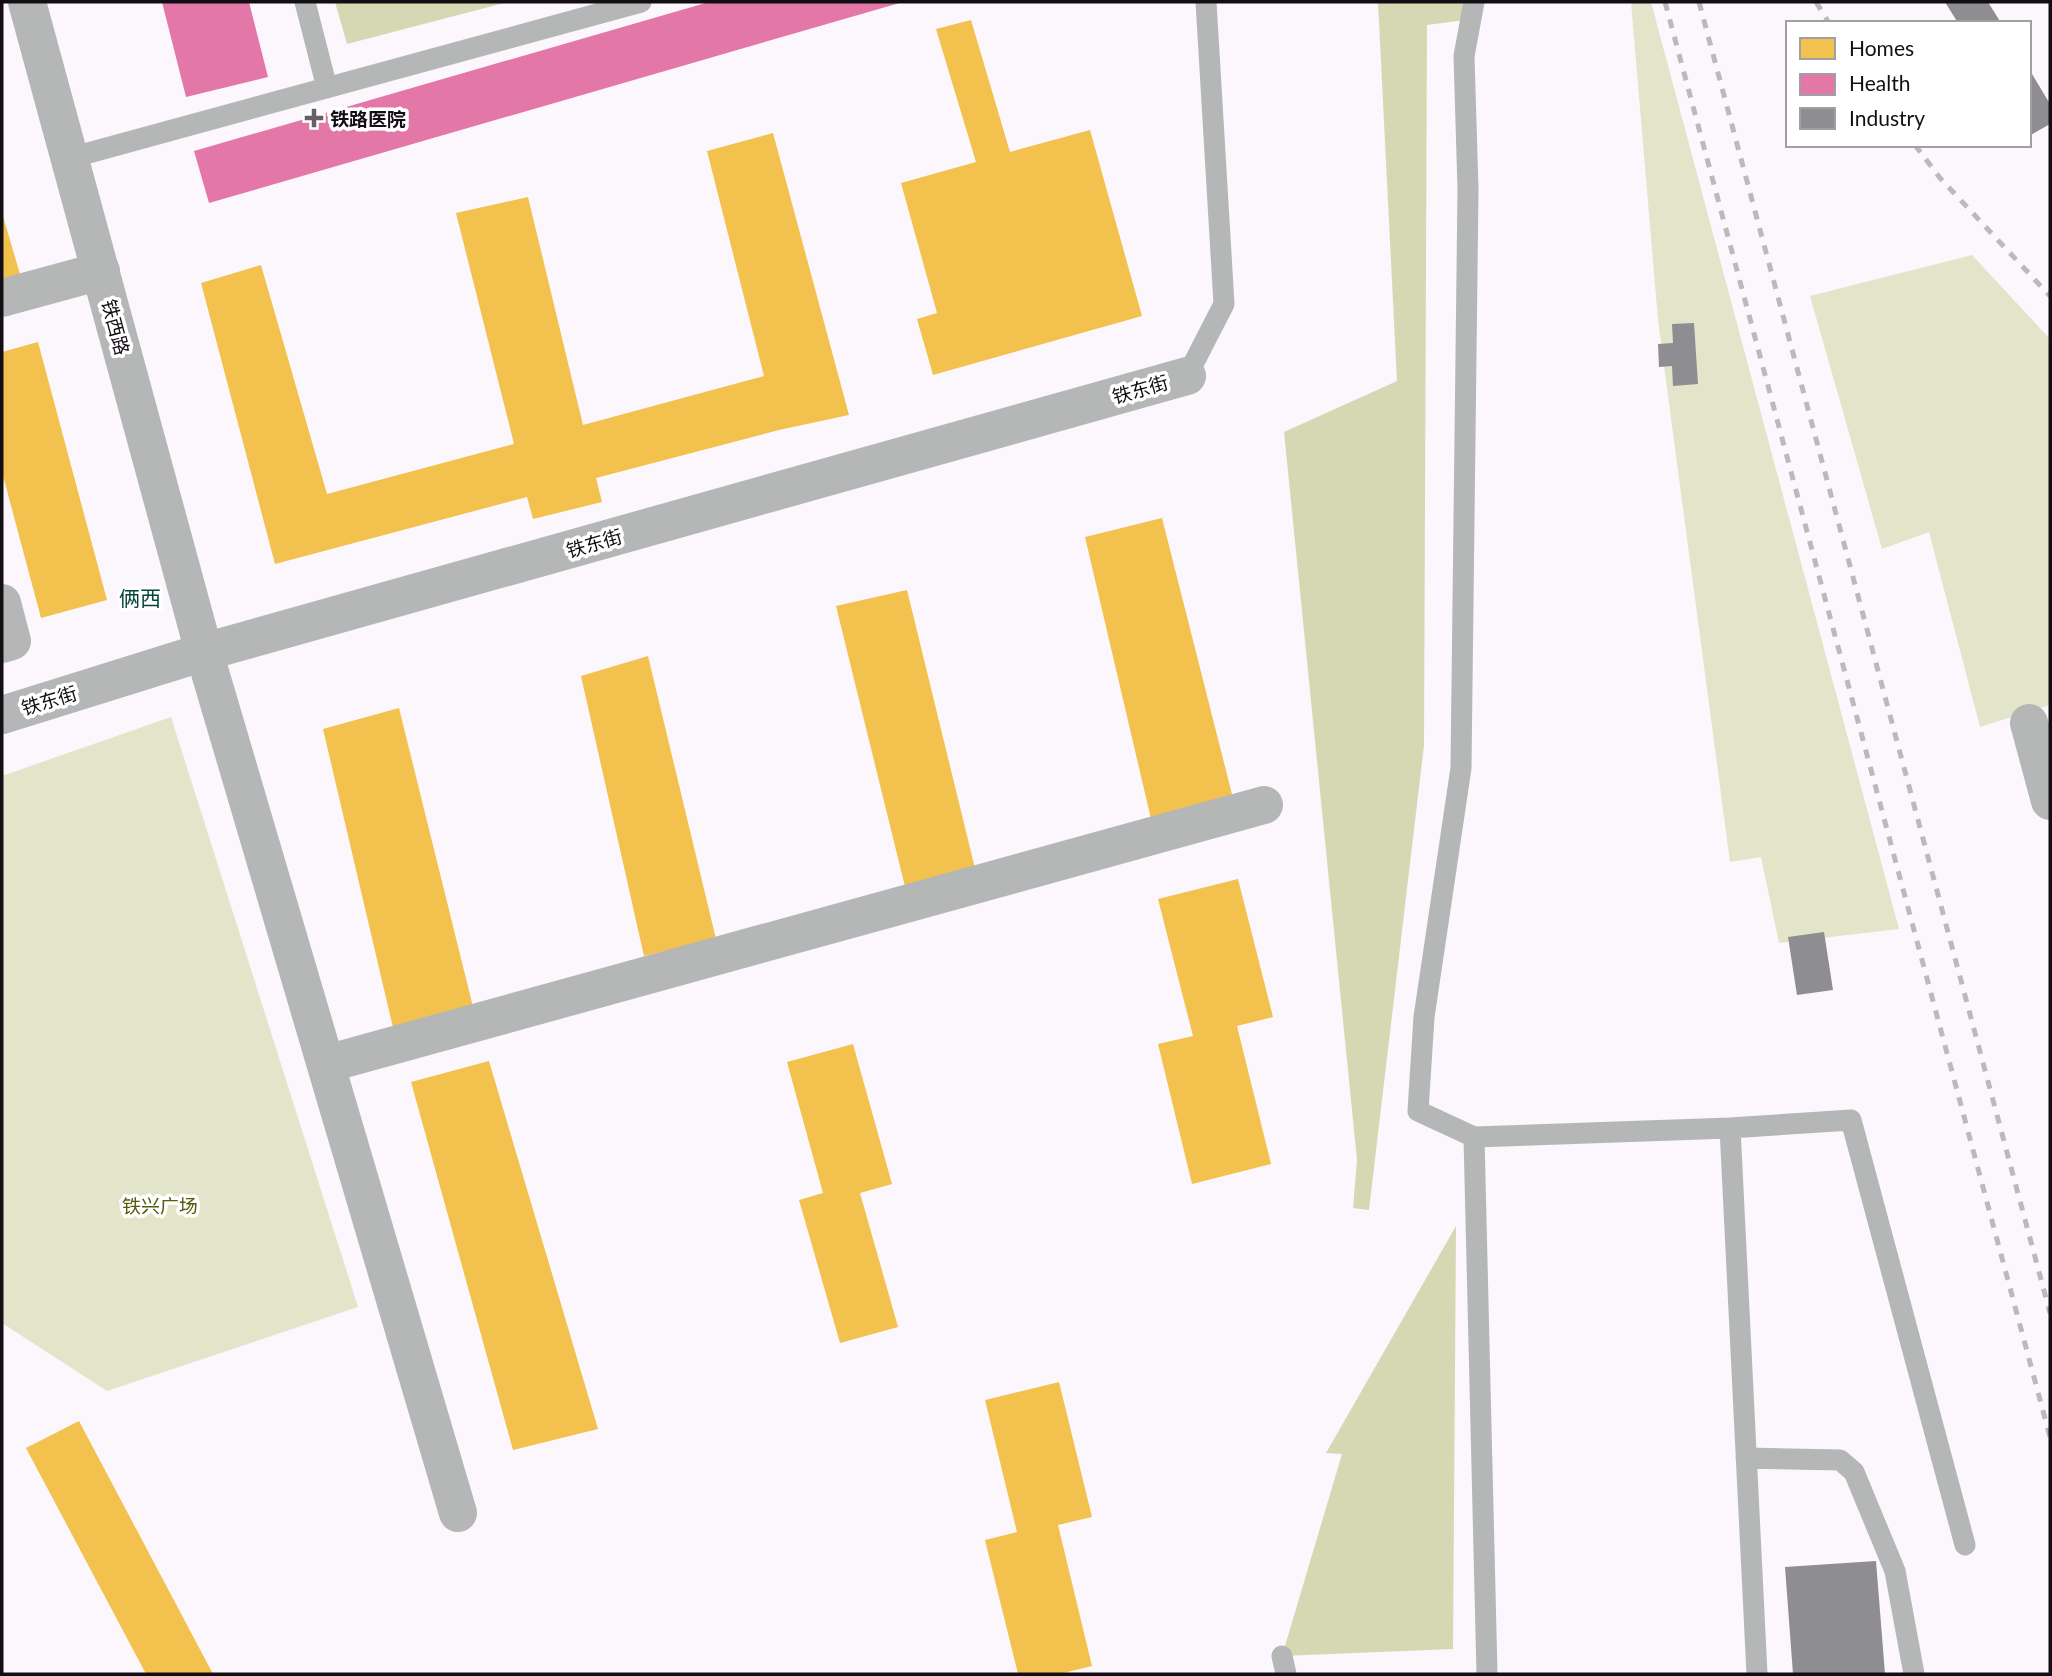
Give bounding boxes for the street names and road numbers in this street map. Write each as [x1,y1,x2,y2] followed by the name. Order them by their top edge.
[98,296,134,358] street label: 铁西路
[1109,370,1171,408] street label: 铁东街
[563,524,625,562] street label: 铁东街
[18,681,80,719] street label: 铁东街

